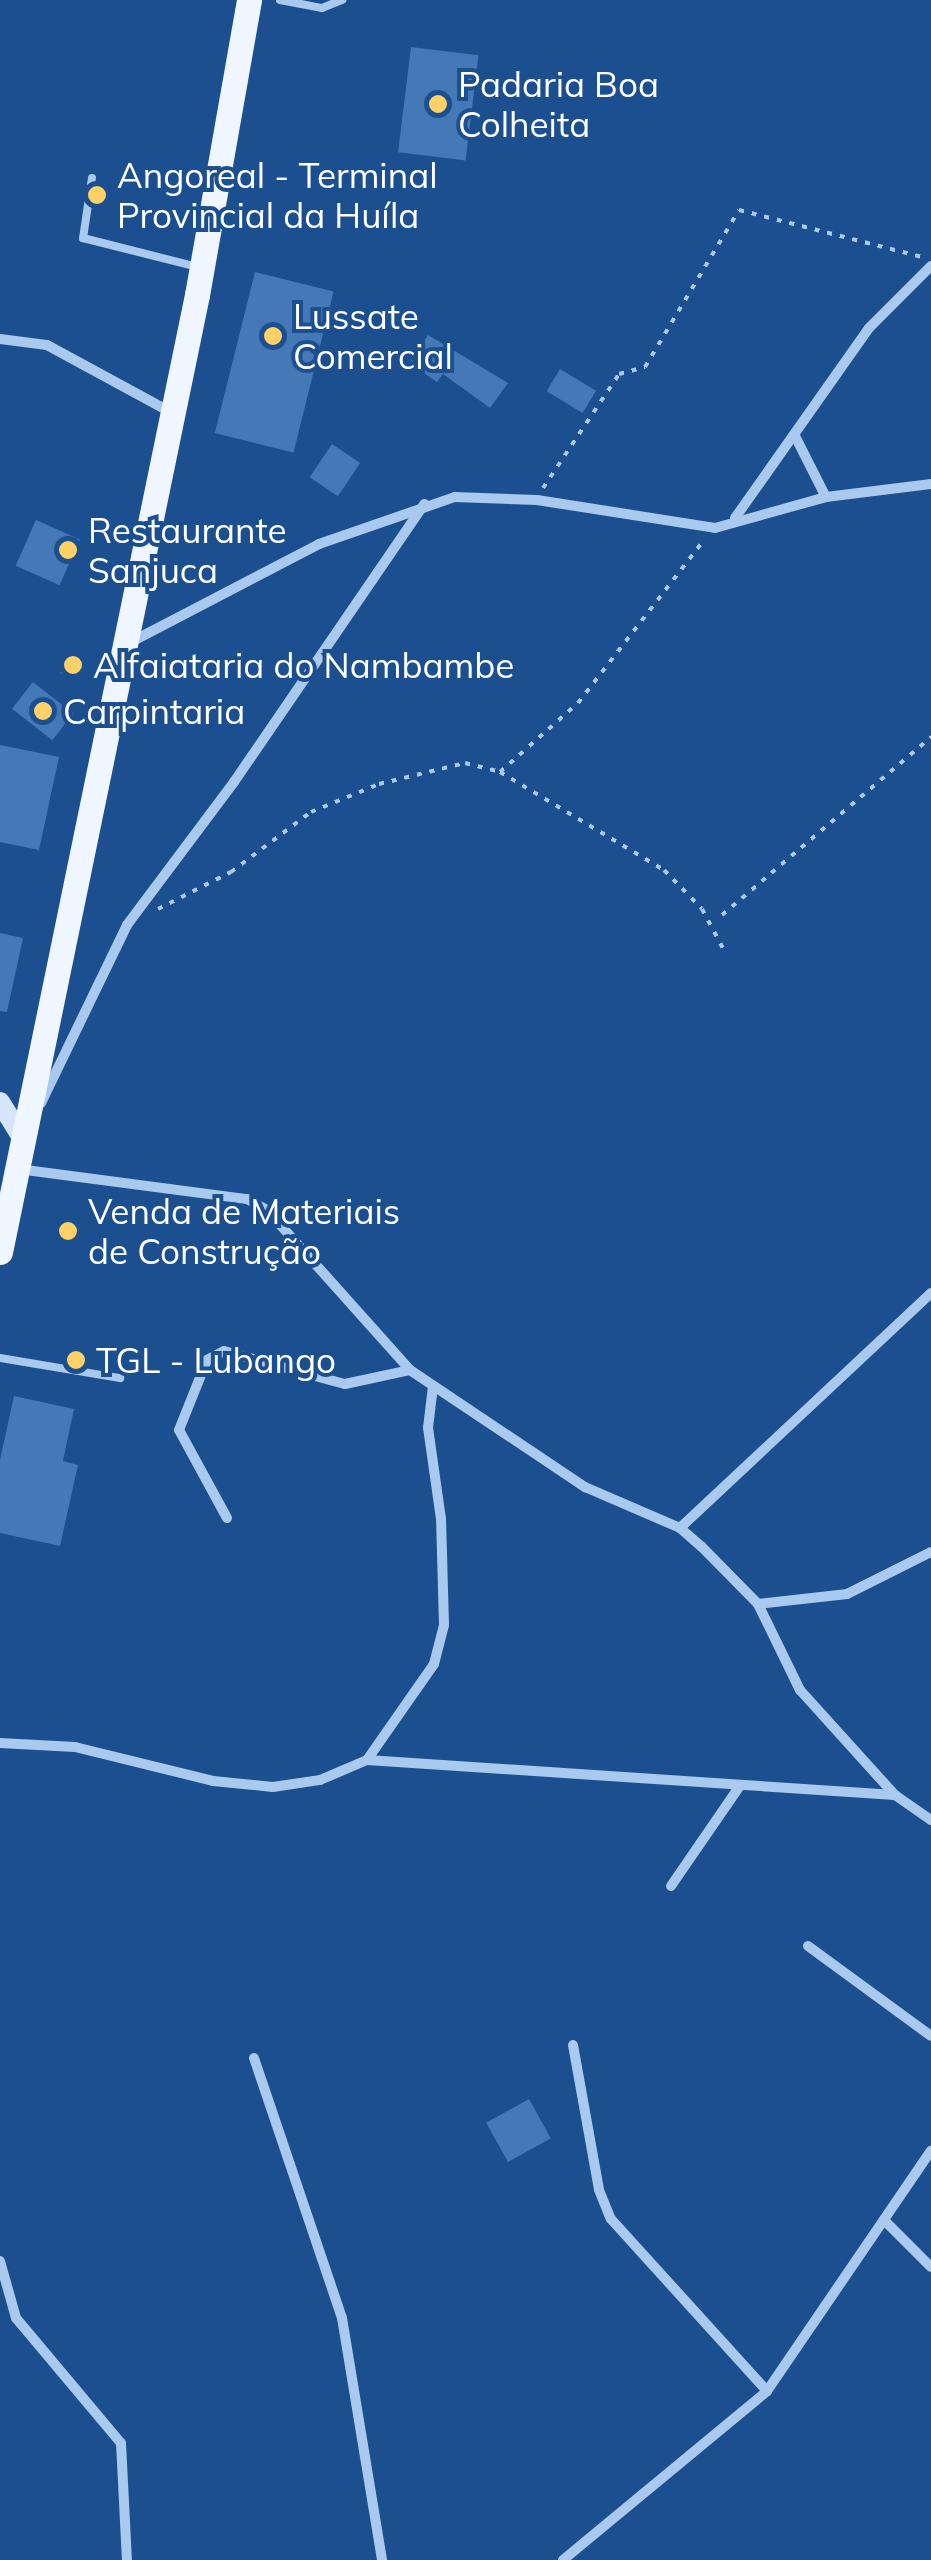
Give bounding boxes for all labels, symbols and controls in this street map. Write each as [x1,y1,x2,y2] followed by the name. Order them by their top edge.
[458,63,659,145] place label: Padaria Boa Colheita
[427,93,449,115] marker: Padaria Boa Colheita
[117,154,438,236] place label: Angoreal - Terminal Provincial da Huíla
[86,184,108,206] marker: Angoreal - Terminal Provincial da Huíla
[293,295,453,377] place label: Lussate Comercial
[262,325,284,347] marker: Lussate Comercial
[88,509,287,591] place label: Restaurante Sanjuca
[57,539,79,561] marker: Restaurante Sanjuca
[93,644,514,686] place label: Alfaiataria do Nambambe
[62,654,84,676] marker: Alfaiataria do Nambambe
[63,690,245,732] place label: Carpintaria
[32,700,54,722] marker: Carpintaria
[88,1190,400,1272] place label: Venda de Materiais de Construção
[57,1220,79,1242] marker: Venda de Materiais de Construção
[96,1339,336,1381] place label: TGL - Lubango
[65,1349,87,1371] marker: TGL - Lubango

